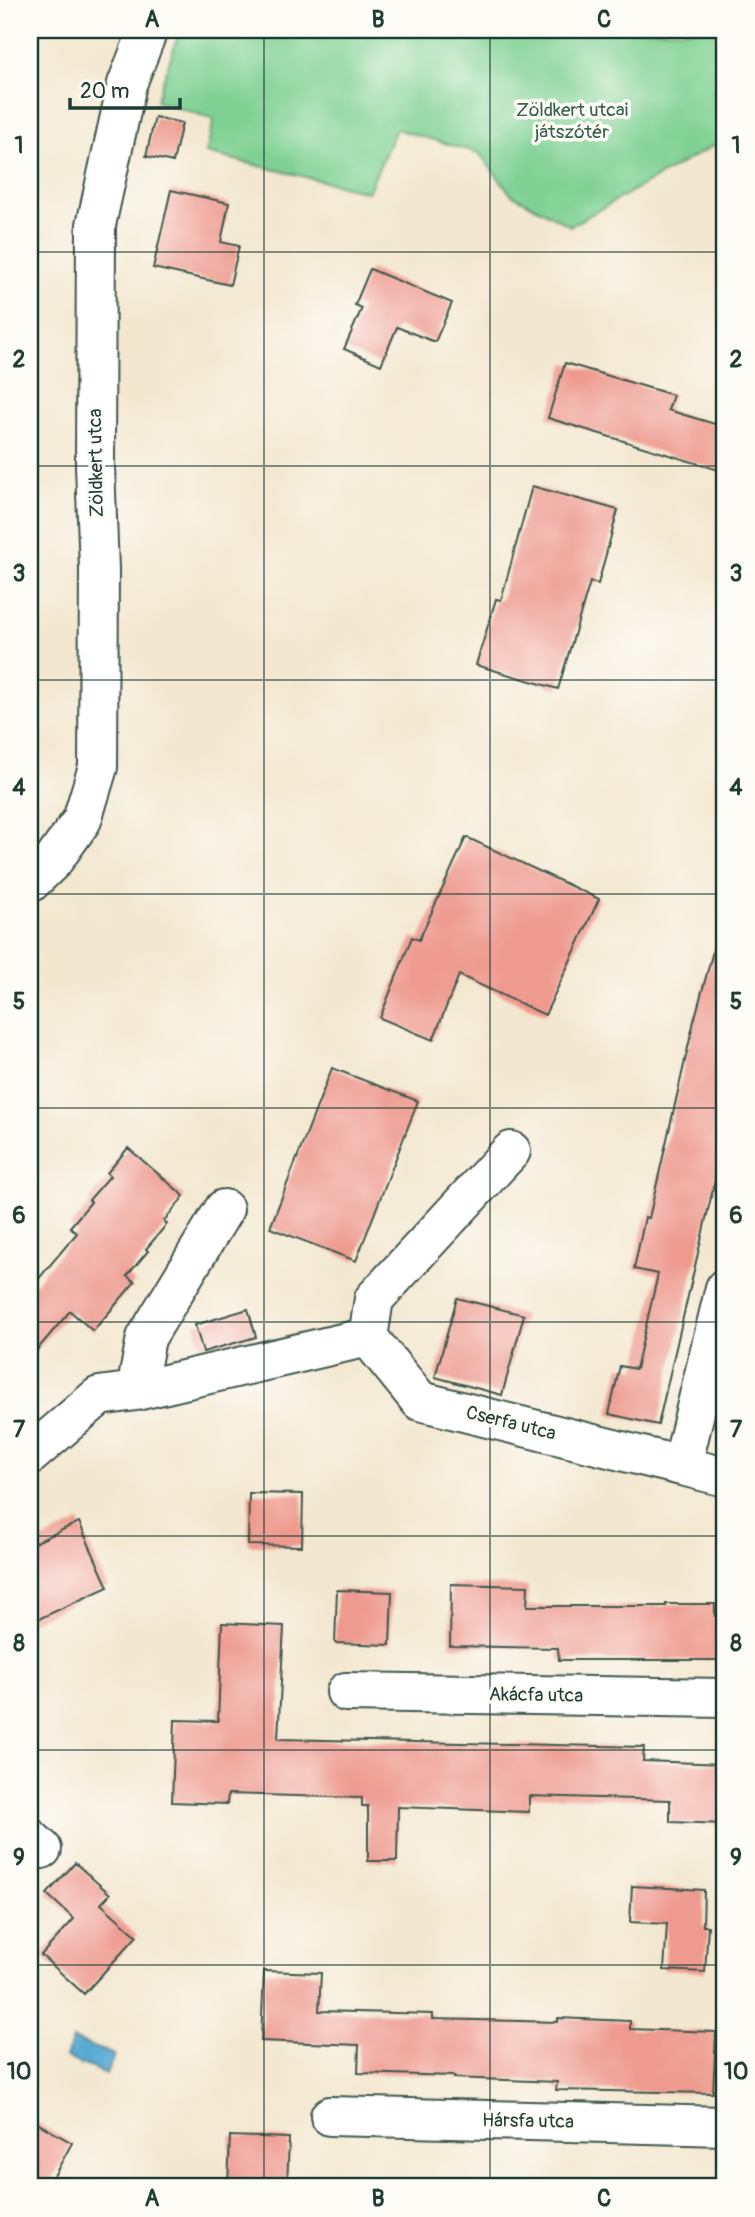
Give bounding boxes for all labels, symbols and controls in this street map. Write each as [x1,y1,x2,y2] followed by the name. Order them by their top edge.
[145,5,160,34] text: A
[371,5,385,34] text: B
[597,5,611,34] text: C
[70,66,180,110] scale bar
[80,78,129,105] text: 20 m
[516,98,628,144] park label: Zöldkert utcai játszótér
[15,131,24,160] text: 1
[732,131,741,160] text: 1
[13,345,26,374] text: 2
[730,345,743,374] text: 2
[83,408,109,518] street label: Zöldkert utca
[13,559,25,588] text: 3
[730,559,742,588] text: 3
[12,773,26,802] text: 4
[729,773,743,802] text: 4
[13,987,25,1016] text: 5
[730,987,742,1016] text: 5
[12,1201,26,1230] text: 6
[729,1201,743,1230] text: 6
[463,1400,559,1446] street label: Cserfa utca
[13,1415,26,1444] text: 7
[730,1415,743,1444] text: 7
[13,1629,25,1658] text: 8
[730,1629,742,1658] text: 8
[489,1682,584,1708] street label: Akácfa utca
[13,1843,25,1872] text: 9
[730,1843,742,1872] text: 9
[7,2057,31,2086] text: 10
[724,2057,748,2086] text: 10
[482,2108,574,2134] street label: Hársfa utca
[145,2184,160,2213] text: A
[371,2184,385,2213] text: B
[597,2184,611,2213] text: C

